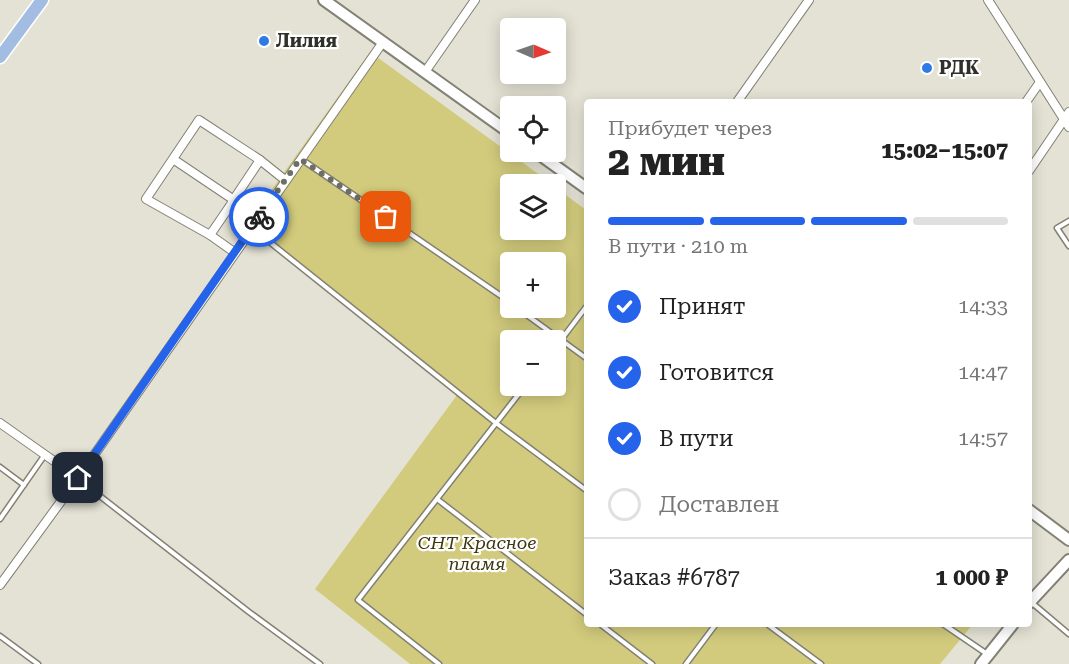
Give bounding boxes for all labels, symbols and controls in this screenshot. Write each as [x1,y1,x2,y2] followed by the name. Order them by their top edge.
[500,18,566,84] north arrow
[500,18,566,396] map controls
[276,30,337,51] place label: Лилия
[257,34,271,48] marker: Лилия
[939,57,979,78] place label: РДК
[920,61,934,75] marker: РДК
[500,96,566,162] button: locate
[608,116,772,140] text: Прибудет через
[881,138,1008,163] text: 15:02–15:07
[608,139,725,185] text: 2 мин
[500,174,566,240] button: layers
[229,187,289,247] courier
[360,191,411,242] pin
[369,200,402,233] icon: bag
[243,201,276,234] icon: bike
[608,234,748,258] text: В пути · 210 m
[500,252,566,318] button: +
[608,290,641,323] icon: check
[659,294,746,319] text: Принят
[958,294,1008,318] text: 14:33
[500,330,566,396] button: −
[608,356,641,389] icon: check
[659,360,774,385] text: Готовится
[958,360,1008,384] text: 14:47
[608,422,641,455] icon: check
[659,426,734,451] text: В пути
[958,426,1008,450] text: 14:57
[52,452,103,503] pin
[61,461,94,494] icon: home
[659,492,779,517] text: Доставлен
[418,532,536,574] park label: СНТ Красное пламя
[608,565,740,590] text: Заказ #6787
[935,565,1008,590] text: 1 000 ₽

